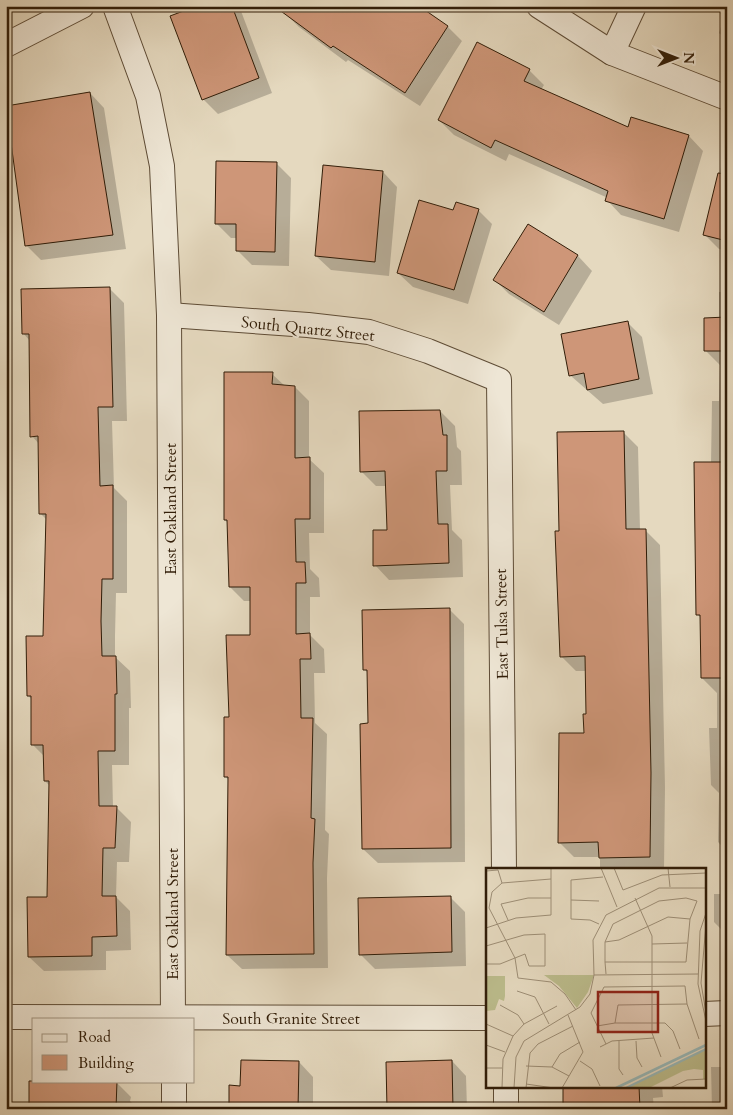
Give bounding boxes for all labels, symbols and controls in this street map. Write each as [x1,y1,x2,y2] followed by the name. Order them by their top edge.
[650,32,700,82] north arrow
[679,52,698,64] text: N
[240,311,376,347] street label: South Quartz Street
[160,443,182,575] street label: East Oakland Street
[490,568,514,680] street label: East Tulsa Street
[162,848,184,980] street label: East Oakland Street
[486,868,706,1088] inset map
[222,1008,360,1030] street label: South Granite Street
[32,1018,195,1082] legend
[78,1027,111,1047] text: Road
[78,1053,134,1073] text: Building

